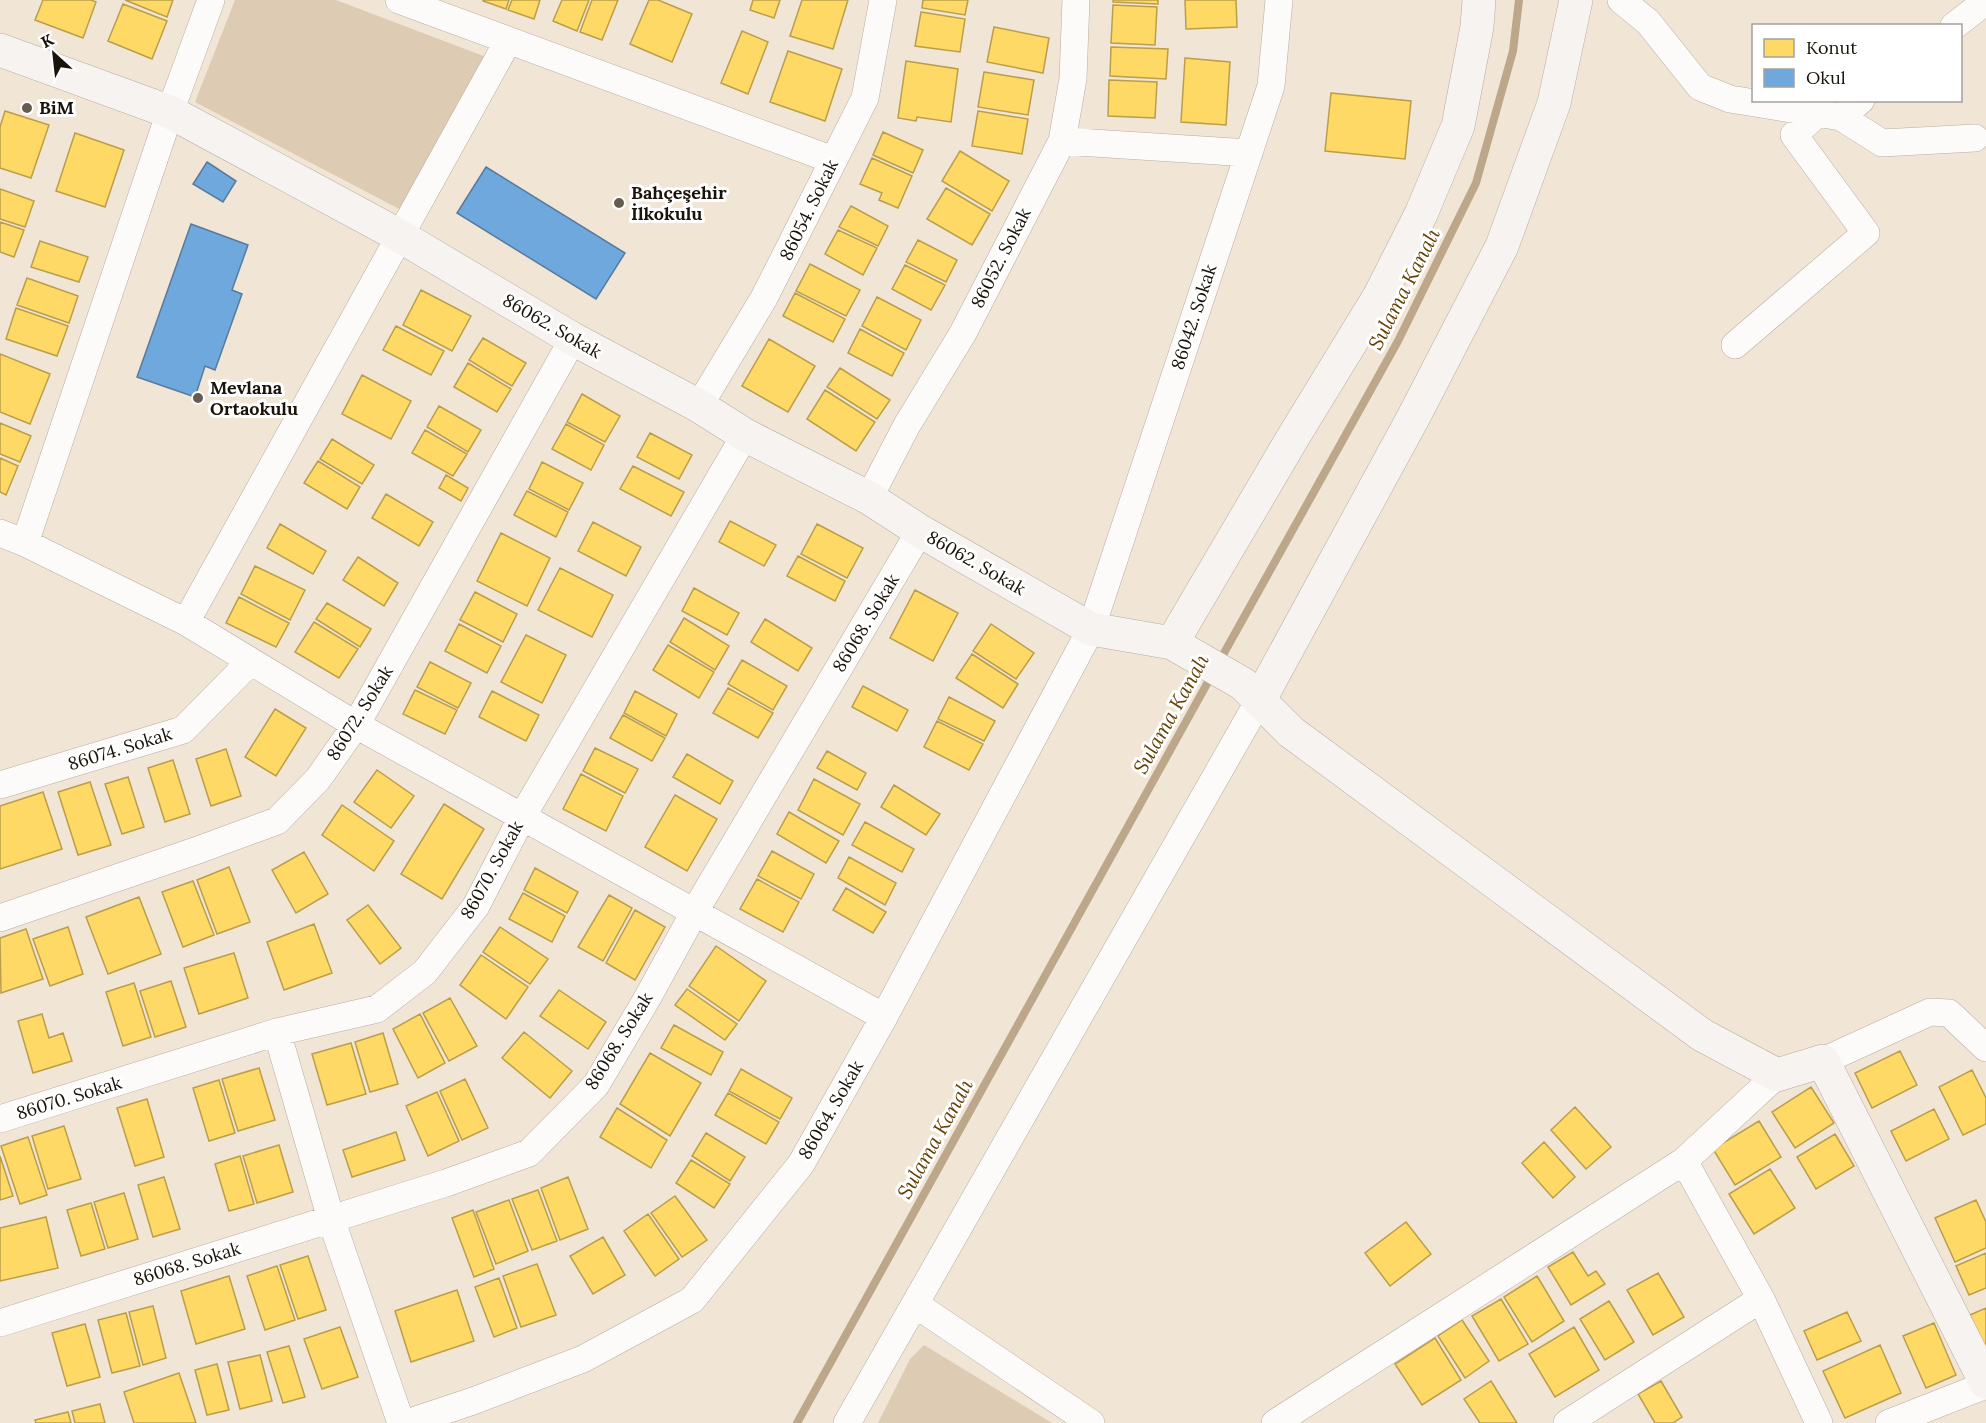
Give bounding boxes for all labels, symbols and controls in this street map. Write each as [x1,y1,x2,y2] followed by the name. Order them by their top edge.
[24,24,84,84] north arrow
[1752,24,1962,102] legend
[38,29,57,52] text: K
[1806,36,1857,59] text: Konut
[1806,66,1846,89] text: Okul
[39,96,74,119] place label: BiM
[20,101,34,115] marker: BiM
[774,155,843,264] street label: 86054. Sokak
[631,181,727,225] place label: Bahçeşehir İlkokulu
[612,196,626,210] marker: Bahçeşehir İlkokulu
[965,203,1036,312] street label: 86052. Sokak
[1362,223,1445,354] water label: Sulama Kanalı
[1166,261,1222,373] street label: 86042. Sokak
[499,288,606,363] street label: 86062. Sokak
[210,376,298,420] place label: Mevlana Ortaokulu
[191,391,205,405] marker: Mevlana Ortaokulu
[923,525,1030,600] street label: 86062. Sokak
[827,569,904,676] street label: 86068. Sokak
[1127,649,1214,778] water label: Sulama Kanalı
[321,661,398,765] street label: 86072. Sokak
[65,722,175,775] street label: 86074. Sokak
[455,816,528,923] street label: 86070. Sokak
[579,987,658,1094] street label: 86068. Sokak
[793,1056,868,1163] street label: 86064. Sokak
[13,1070,125,1124] street label: 86070. Sokak
[891,1074,978,1203] water label: Sulama Kanalı
[131,1236,243,1291] street label: 86068. Sokak

